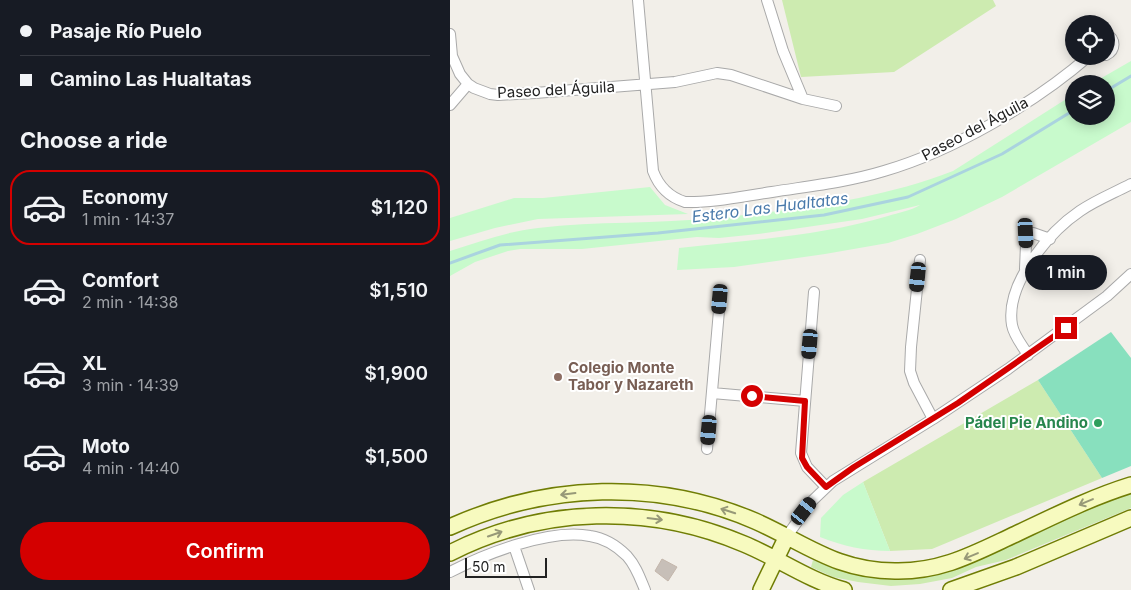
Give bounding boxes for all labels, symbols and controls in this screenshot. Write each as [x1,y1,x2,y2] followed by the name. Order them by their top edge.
[1065,15,1115,125] map controls
[1065,15,1115,65] button: locate
[50,20,202,43] text: Pasaje Río Puelo
[50,68,252,91] text: Camino Las Hualtatas
[1065,75,1115,125] button: layers
[497,77,615,102] street label: Paseo del Águila
[918,93,1031,165] street label: Paseo del Águila
[20,127,168,153] text: Choose a ride
[22,185,67,230] icon: car
[82,186,168,209] text: Economy
[691,187,849,227] water label: Estero Las Hualtatas
[371,196,428,219] text: $1,120
[82,209,174,229] text: 1 min · 14:37
[1017,218,1034,248] car
[1025,255,1107,290] callout: 1 min
[908,261,927,293] car
[1046,262,1086,282] text: 1 min
[22,268,67,313] icon: car
[82,269,159,292] text: Comfort
[369,279,428,302] text: $1,510
[711,283,728,315] car
[82,292,178,312] text: 2 min · 14:38
[1055,317,1077,339] route end
[801,328,818,360] car
[22,351,67,396] icon: car
[82,352,107,375] text: XL
[568,358,694,394] place label: Colegio Monte Tabor y Nazareth
[365,362,428,385] text: $1,900
[552,371,564,383] marker: Colegio Monte Tabor y Nazareth
[82,375,179,395] text: 3 min · 14:39
[741,385,763,407] route start
[965,413,1088,432] place label: Pádel Pie Andino
[700,414,717,446] car
[1092,417,1104,429] marker: Pádel Pie Andino
[22,434,67,479] icon: car
[82,435,130,458] text: Moto
[365,445,428,468] text: $1,500
[82,458,180,478] text: 4 min · 14:40
[560,489,576,499] one-way arrow
[788,495,819,527] car
[1079,498,1094,508] one-way arrow
[720,506,736,515] one-way arrow
[647,514,663,524] one-way arrow
[20,522,430,580] button: Confirm
[486,529,502,538] one-way arrow
[964,551,979,561] one-way arrow
[465,555,548,578] scale bar
[472,558,506,575] text: 50 m

